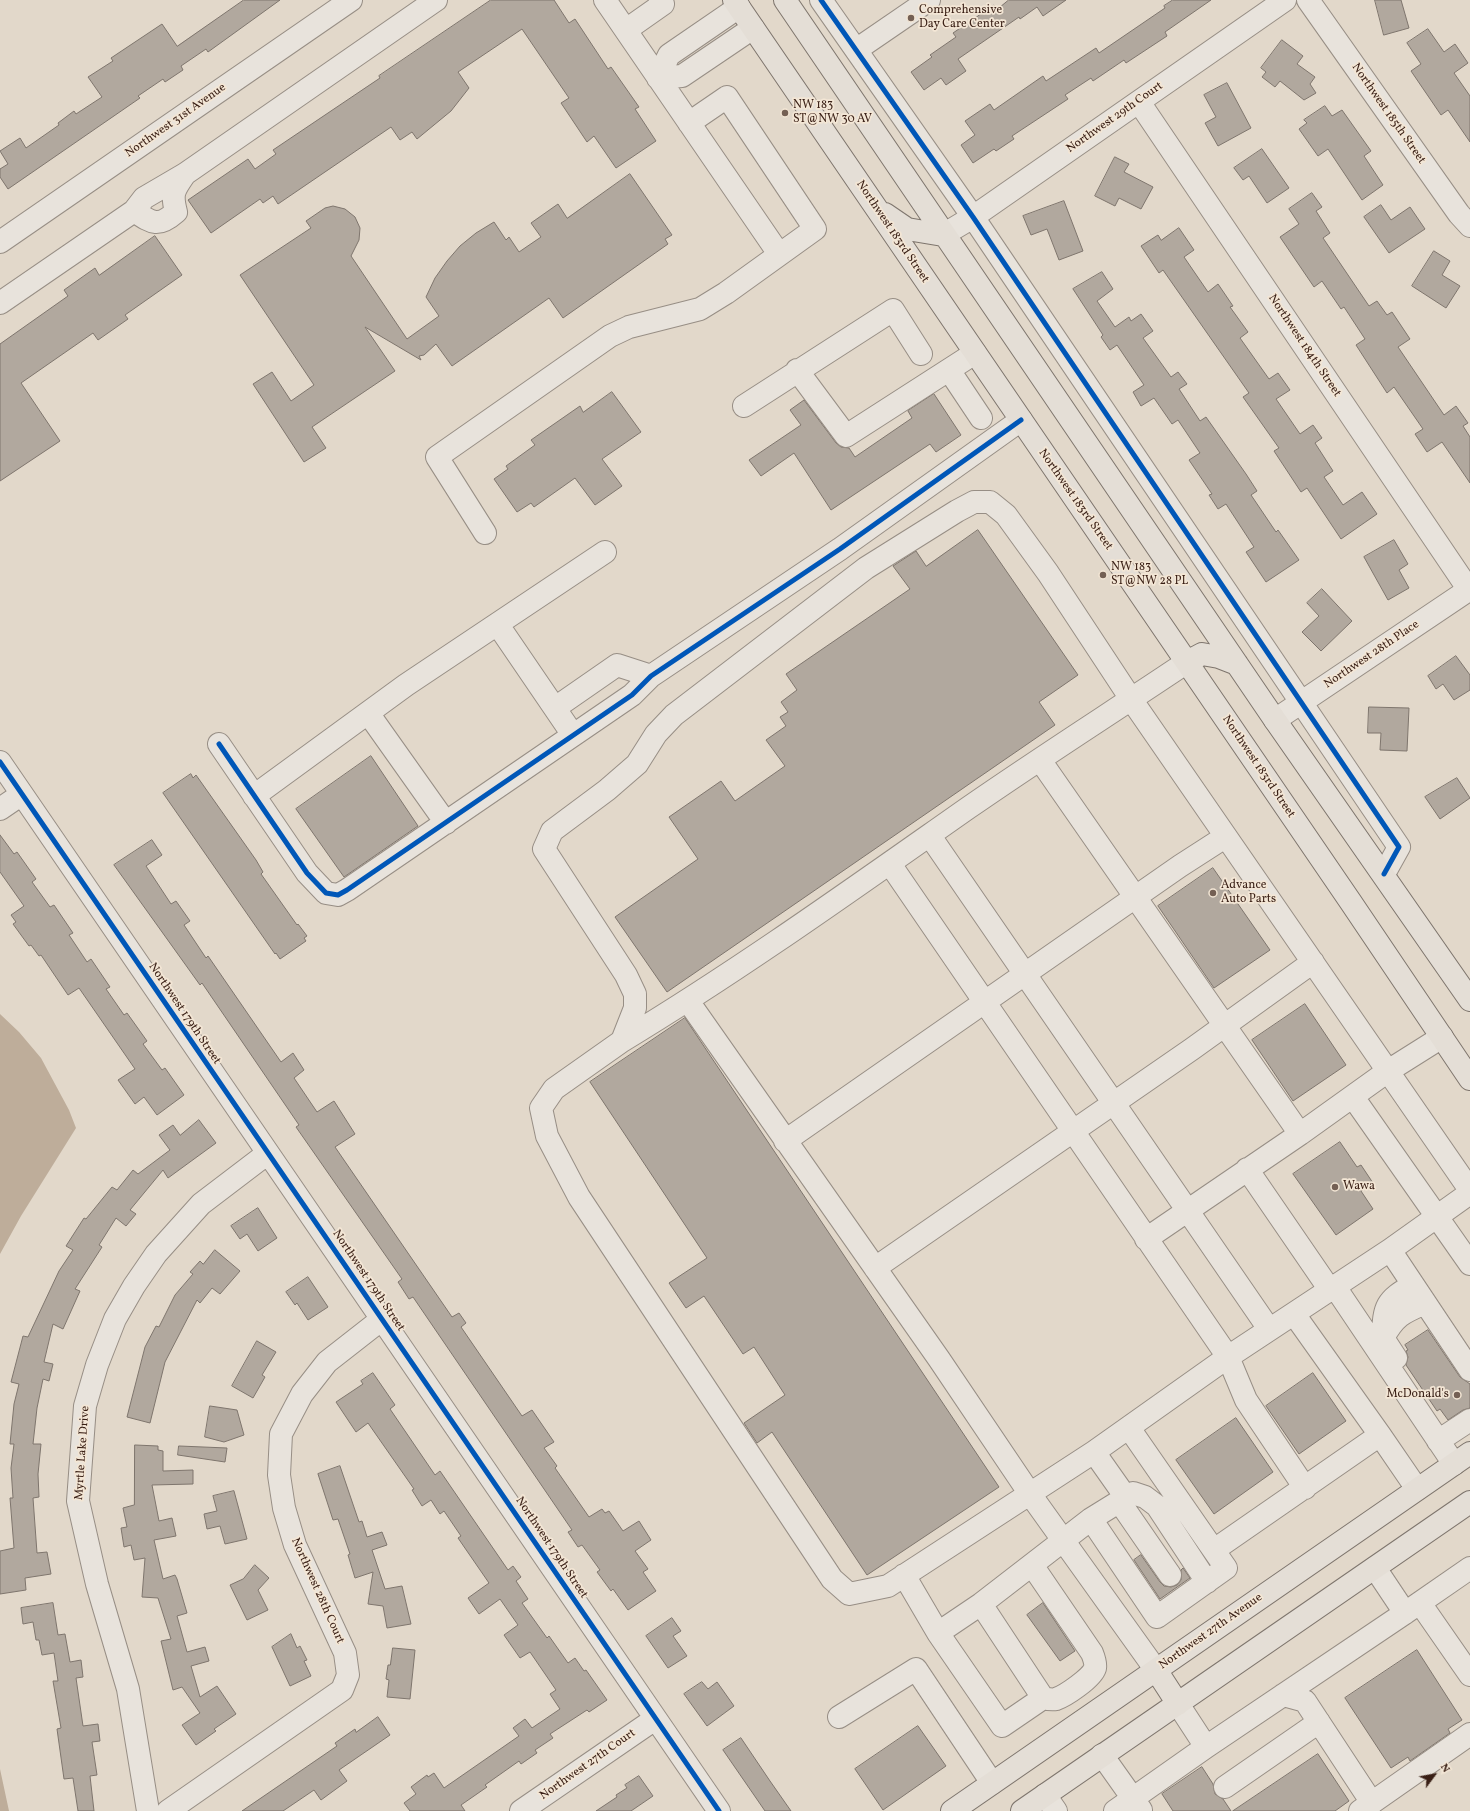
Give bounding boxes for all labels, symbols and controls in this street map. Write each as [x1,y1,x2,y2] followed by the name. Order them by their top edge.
[919,4,1005,32] place label: Comprehensive Day Care Center
[906,13,916,23] marker: Comprehensive Day Care Center
[1348,61,1428,167] street label: Northwest 185th Street
[1064,79,1166,157] street label: Northwest 29th Court
[123,81,229,161] street label: Northwest 31st Avenue
[793,99,872,127] place label: NW 183 ST@NW 30 AV
[780,108,790,118] marker: NW 183 ST@NW 30 AV
[852,178,932,286] street label: Northwest 183rd Street
[1264,292,1344,400] street label: Northwest 184th Street
[1035,447,1115,553] street label: Northwest 183rd Street
[1111,561,1188,589] place label: NW 183 ST@NW 28 PL
[1098,570,1108,580] marker: NW 183 ST@NW 28 PL
[1322,618,1422,692] street label: Northwest 28th Place
[1218,713,1298,821] street label: Northwest 183rd Street
[1221,879,1276,907] place label: Advance Auto Parts
[1208,888,1218,898] marker: Advance Auto Parts
[145,960,223,1068] street label: Northwest 179th Street
[1343,1180,1375,1194] place label: Wawa
[1330,1182,1340,1192] marker: Wawa
[329,1227,407,1335] street label: Northwest 179th Street
[1387,1388,1449,1402] place label: McDonald's
[1452,1390,1462,1400] marker: McDonald's
[73,1405,93,1501] street label: Myrtle Lake Drive
[512,1494,590,1602] street label: Northwest 179th Street
[287,1536,347,1646] street label: Northwest 28th Court
[1157,1591,1265,1673] street label: Northwest 27th Avenue
[537,1726,639,1804] street label: Northwest 27th Court
[1414,1755,1454,1795] north arrow
[1436,1761,1453,1776] text: N

